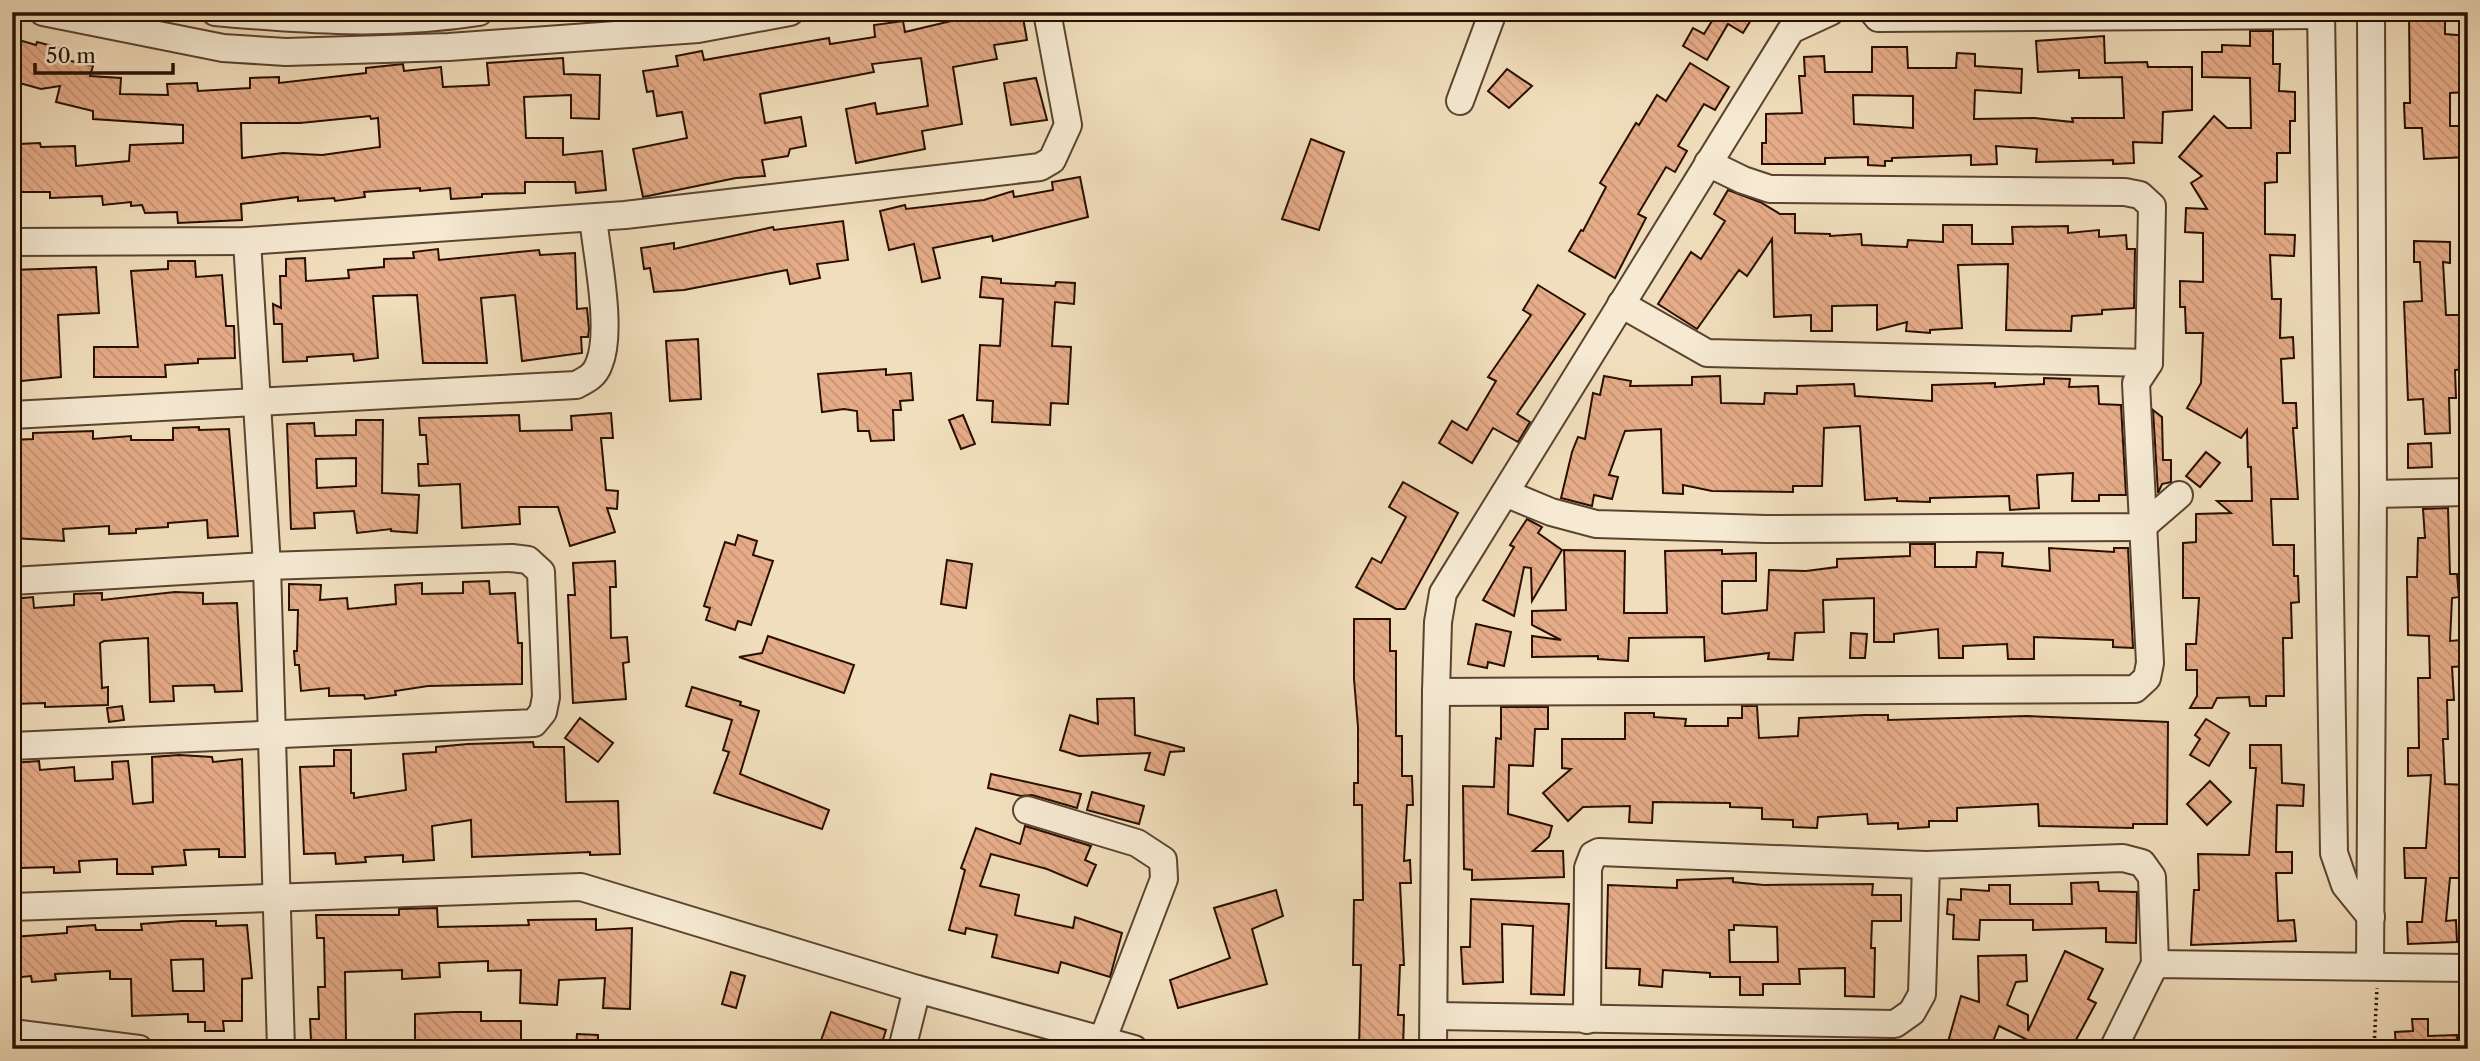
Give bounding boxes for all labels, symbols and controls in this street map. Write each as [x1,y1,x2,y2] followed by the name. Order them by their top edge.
[35,32,173,76] scale bar
[46,43,96,68] text: 50 m

